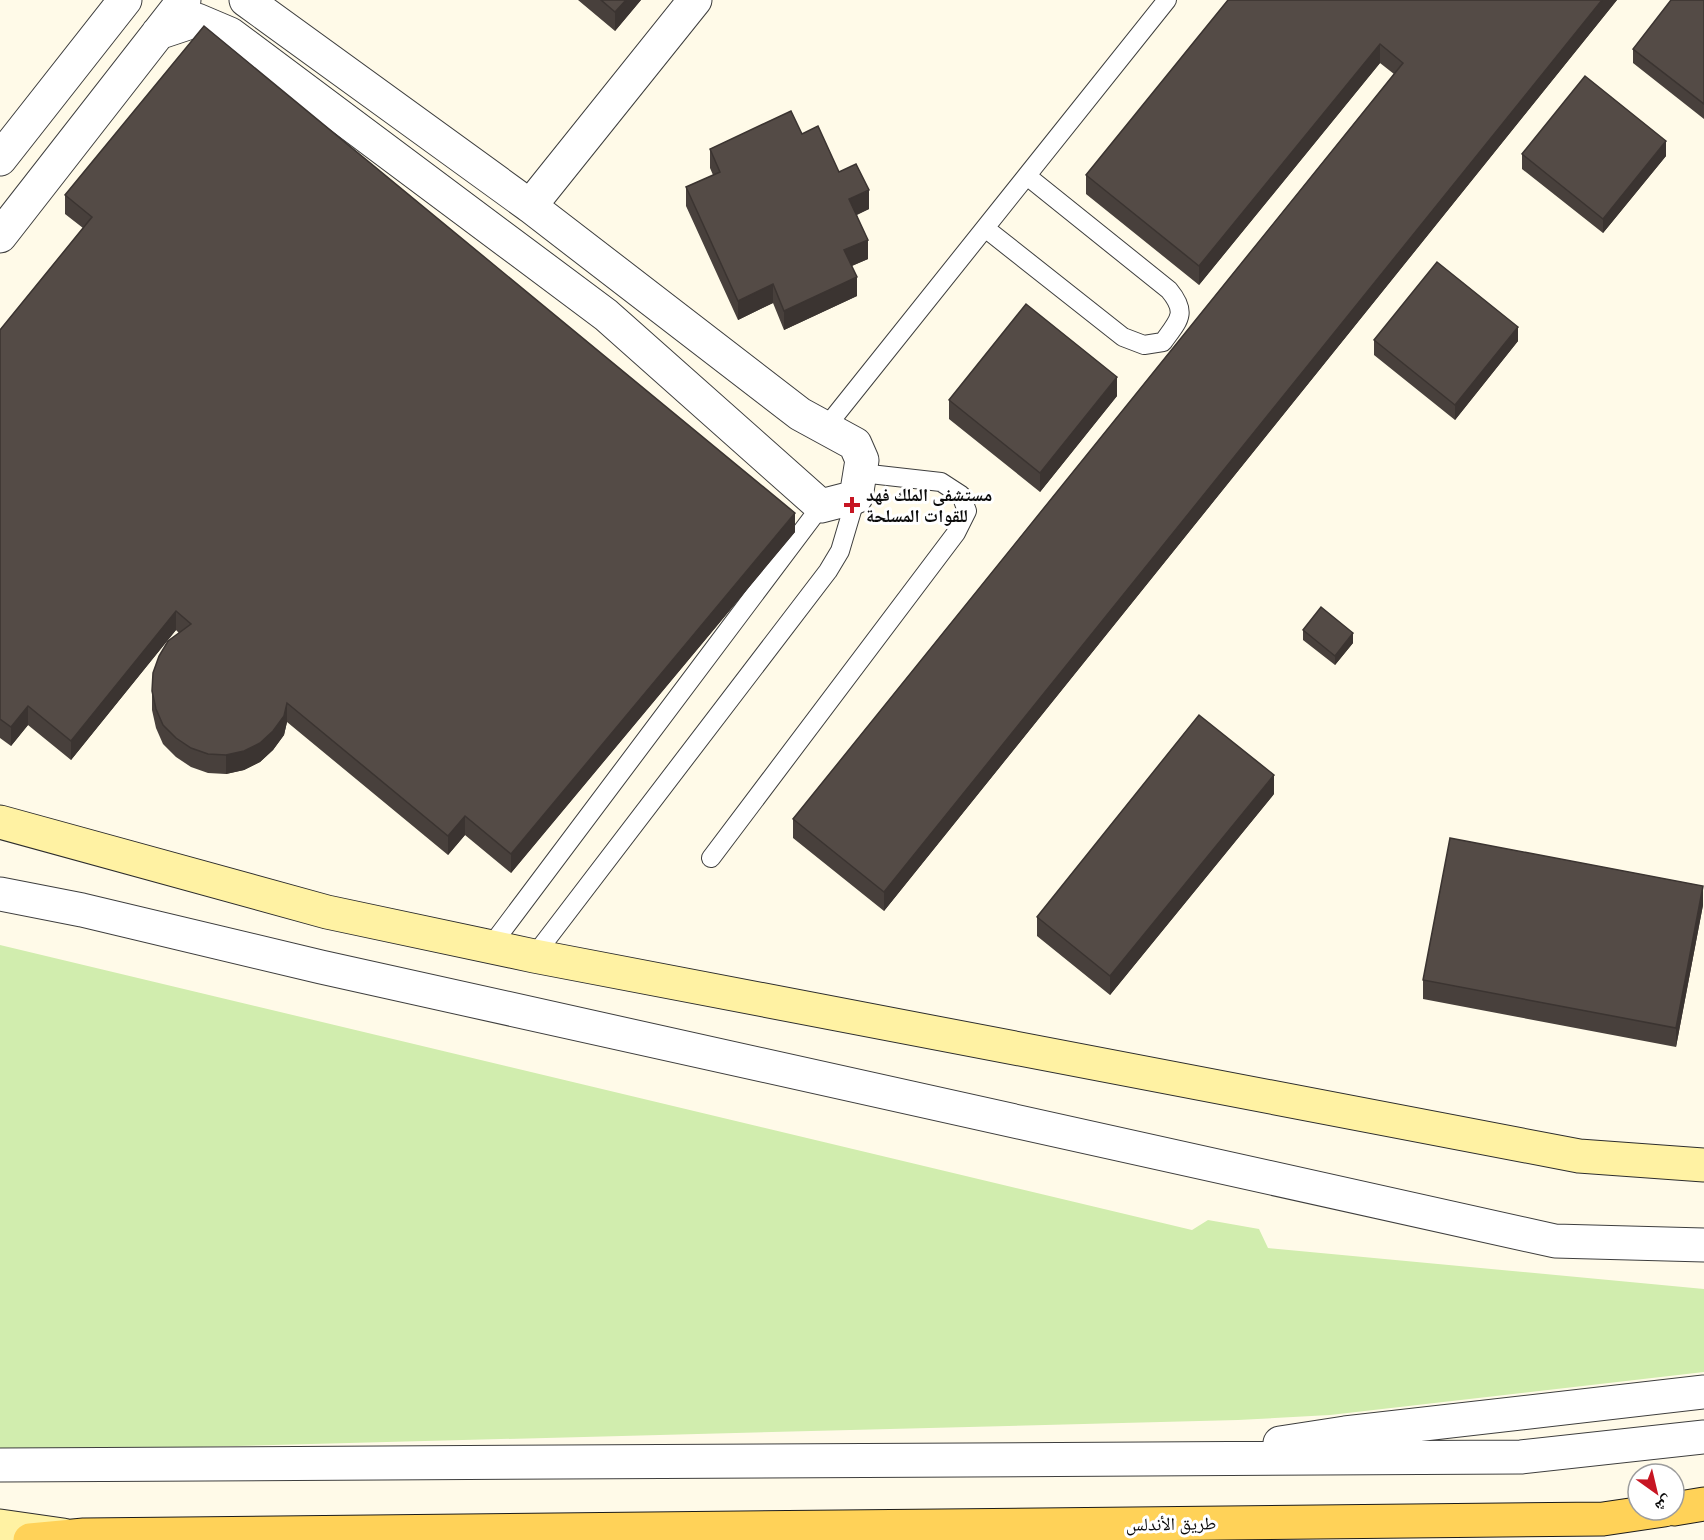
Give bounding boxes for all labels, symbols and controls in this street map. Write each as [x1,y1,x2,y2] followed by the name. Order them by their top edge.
[866,482,992,527] place label: مستشفى الملك فهد للقوات المسلحة
[843,496,861,514] marker: مستشفى الملك فهد للقوات المسلحة
[1626,1462,1686,1522] north arrow
[1652,1491,1678,1518] text: ش
[1125,1510,1216,1536] street label: طريق الأندلس

